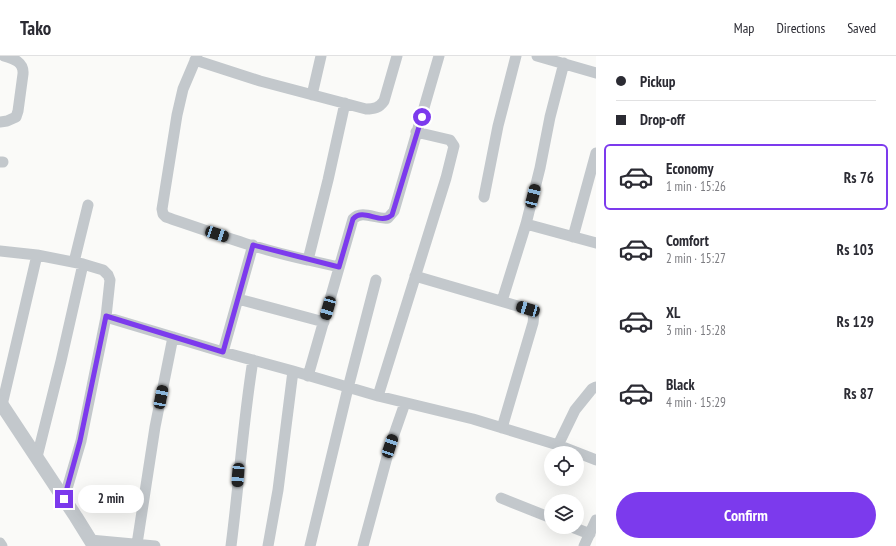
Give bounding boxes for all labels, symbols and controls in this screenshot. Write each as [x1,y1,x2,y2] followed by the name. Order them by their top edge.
[20,16,51,40] text: Tako
[734,19,754,37] text: Map
[776,19,825,37] text: Directions
[847,19,876,37] text: Saved
[640,72,675,91] text: Pickup
[413,108,431,126] route start
[640,110,685,129] text: Drop-off
[618,159,654,195] icon: car
[666,159,714,178] text: Economy
[844,168,874,187] text: Rs 76
[666,178,726,195] text: 1 min · 15:26
[524,183,542,209] car
[204,225,230,243] car
[618,231,654,267] icon: car
[666,231,709,250] text: Comfort
[837,240,874,259] text: Rs 103
[666,250,726,267] text: 2 min · 15:27
[319,295,337,321] car
[515,300,541,318] car
[618,303,654,339] icon: car
[666,303,680,322] text: XL
[837,312,874,331] text: Rs 129
[666,322,726,339] text: 3 min · 15:28
[618,375,654,411] icon: car
[666,375,695,394] text: Black
[153,384,169,410] car
[844,384,874,403] text: Rs 87
[666,394,726,411] text: 4 min · 15:29
[381,433,399,459] car
[544,446,584,534] map controls
[544,446,584,486] button: locate
[231,463,245,487] car
[78,485,144,513] callout: 2 min
[55,490,73,508] route end
[98,490,124,507] text: 2 min
[616,492,876,538] button: Confirm
[544,494,584,534] button: layers

